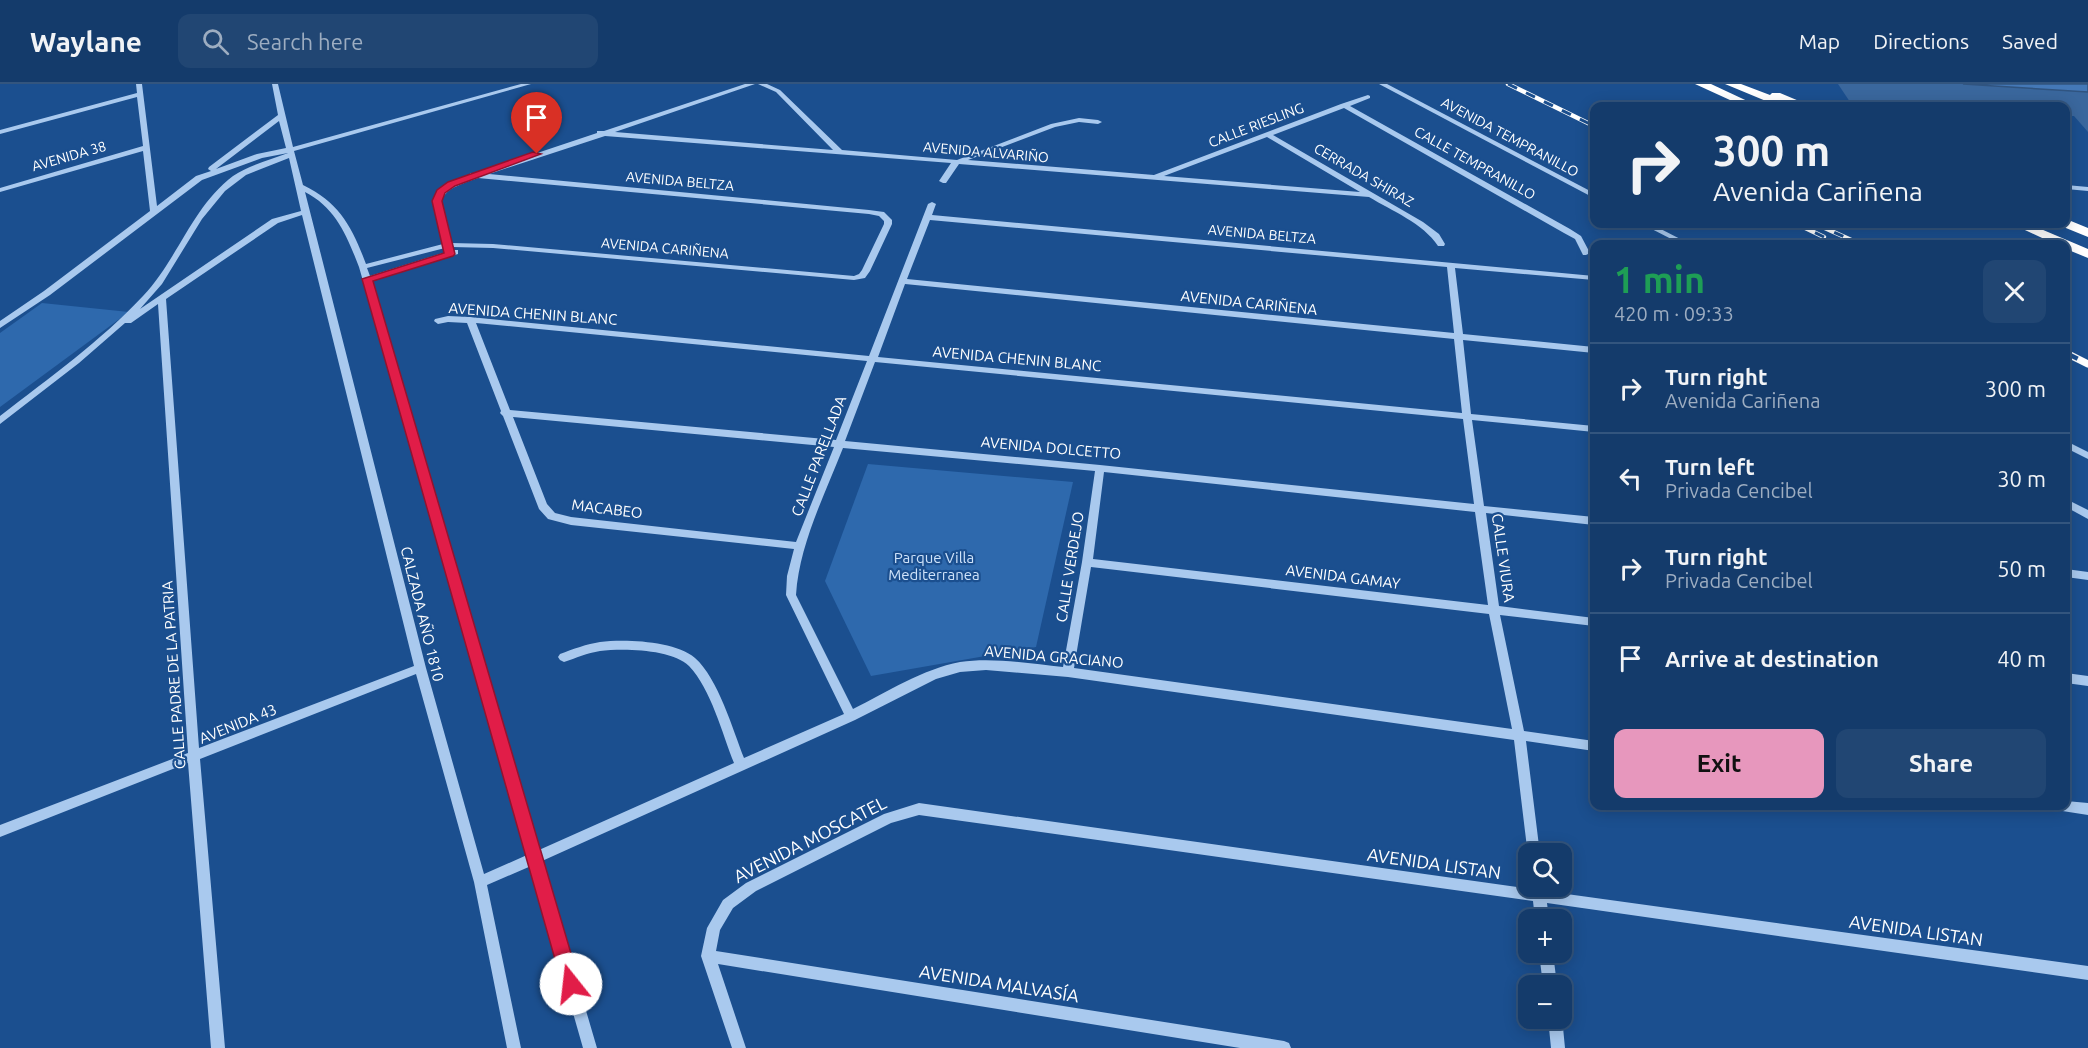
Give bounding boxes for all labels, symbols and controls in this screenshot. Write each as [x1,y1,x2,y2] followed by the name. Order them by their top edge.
[178,14,598,68] search box
[199,25,232,58] icon: search
[30,26,142,57] text: Waylane
[247,29,363,54] text: Search here
[1799,29,1840,53] text: Map
[1873,29,1969,53] text: Directions
[2002,29,2058,53] text: Saved
[511,92,562,154] pin
[1439,94,1582,180] street label: AVENIDA TEMPRANILLO
[1206,99,1306,151] street label: CALLE RIESLING
[520,101,553,134] icon: arrive
[1412,123,1538,203] street label: CALLE TEMPRANILLO
[1614,126,1692,204] icon: right
[1713,127,1830,174] text: 300 m
[30,138,108,174] street label: AVENIDA 38
[922,138,1050,165] street label: AVENIDA ALVARIÑO
[1311,140,1417,210] street label: CERRADA SHIRAZ
[625,168,735,194] street label: AVENIDA BELTZA
[1713,176,1923,206] text: Avenida Cariñena
[1207,221,1317,247] street label: AVENIDA BELTZA
[601,233,730,262] street label: AVENIDA CARIÑENA
[1614,259,1705,300] text: 1 min
[1983,260,2046,323] button: close
[1180,287,1318,318] street label: AVENIDA CARIÑENA
[448,299,618,328] street label: AVENIDA CHENIN BLANC
[1614,302,1734,325] text: 420 m · 09:33
[932,343,1102,374] street label: AVENIDA CHENIN BLANC
[1665,364,1767,389] text: Turn right
[1614,372,1647,405] icon: right
[1985,376,2046,401] text: 300 m
[1665,389,1821,412] text: Avenida Cariñena
[788,393,849,519] street label: CALLE PARELLADA
[980,433,1122,462] street label: AVENIDA DOLCETTO
[1665,454,1755,479] text: Turn left
[1614,462,1647,495] icon: left
[1997,466,2046,491] text: 30 m
[1665,479,1813,502] text: Privada Cencibel
[571,496,643,521] street label: MACABEO
[1052,510,1087,624] street label: CALLE VERDEJO
[1489,512,1518,604] street label: CALLE VIURA
[1665,544,1767,569] text: Turn right
[397,545,448,683] street label: CALZADA AÑO 1810
[888,549,980,583] park label: Parque Villa Mediterranea
[1614,552,1647,585] icon: right
[1997,556,2046,581] text: 50 m
[1285,561,1402,592] street label: AVENIDA GAMAY
[1665,569,1813,592] text: Privada Cencibel
[158,580,189,770] street label: CALLE PADRE DE LA PATRIA
[984,642,1124,671] street label: AVENIDA GRACIANO
[1614,642,1647,675] icon: arrive
[1665,646,1879,671] text: Arrive at destination
[1997,646,2046,671] text: 40 m
[197,700,279,747] street label: AVENIDA 43
[1614,729,1824,798] button: Exit
[1836,729,2046,798] button: Share
[730,792,889,886] street label: AVENIDA MOSCATEL
[1518,843,1572,1029] map controls
[1518,843,1572,897] button: search
[1366,844,1502,882] street label: AVENIDA LISTAN
[1518,909,1572,963] button: +
[1848,911,1984,949] street label: AVENIDA LISTAN
[539,952,603,1016] position arrow
[918,960,1081,1006] street label: AVENIDA MALVASÍA
[1518,975,1572,1029] button: −

